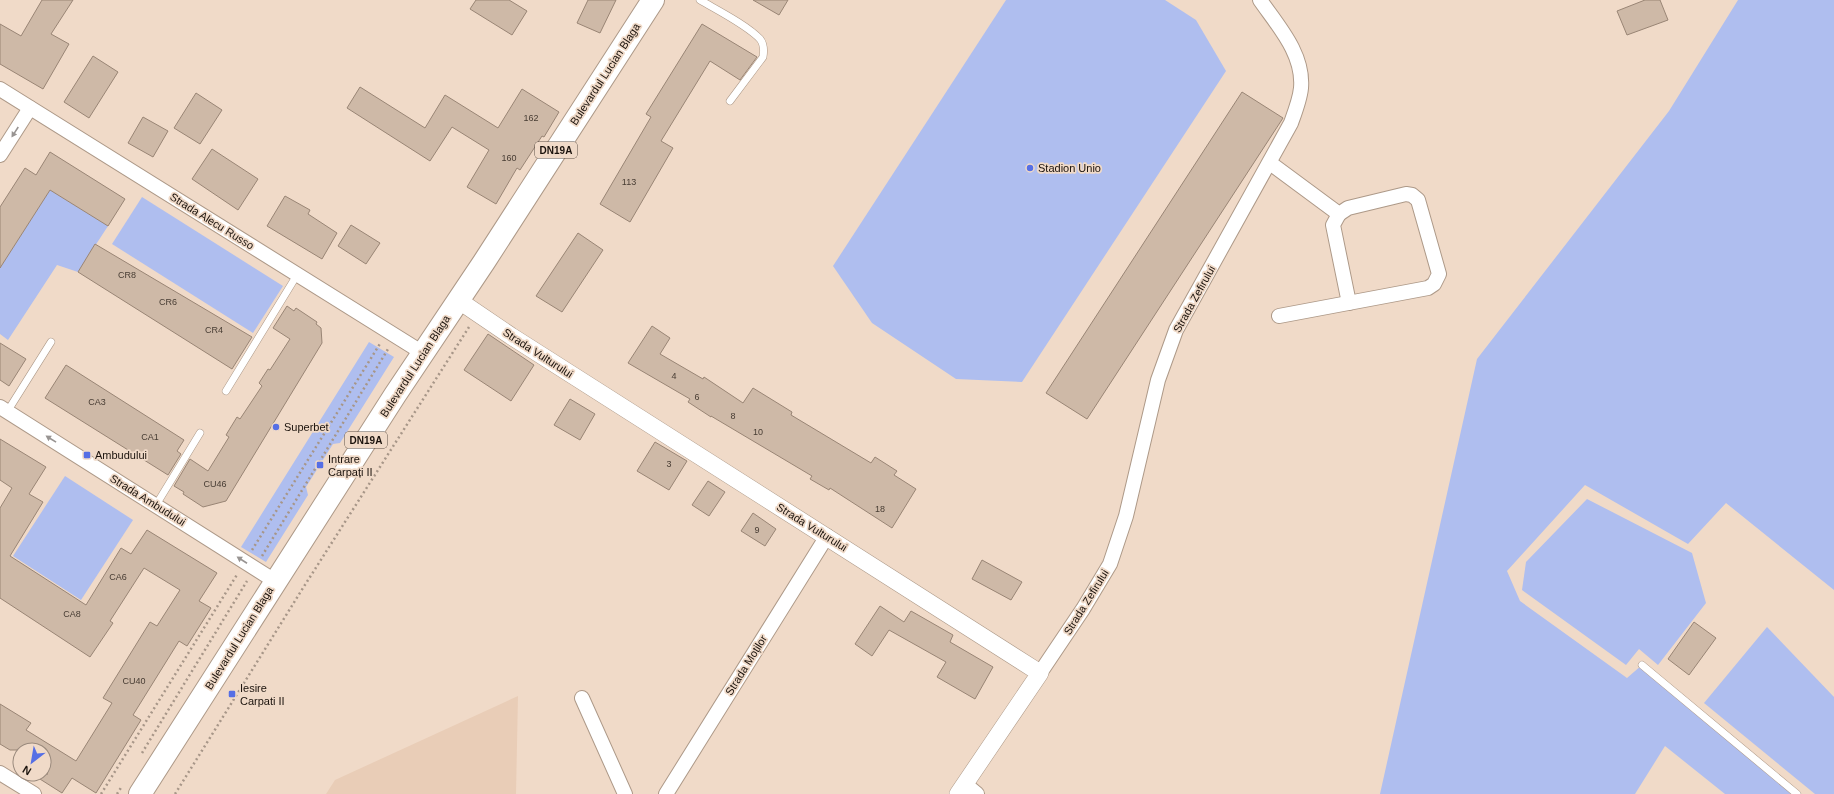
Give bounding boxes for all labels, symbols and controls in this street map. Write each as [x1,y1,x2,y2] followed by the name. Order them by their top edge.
[568,20,643,127] street label: Bulevardul Lucian Blaga
[523,113,539,123] house number: 162
[11,126,19,137] one-way arrow
[535,142,577,158] road number: DN19A
[501,153,517,163] house number: 160
[1038,162,1101,174] place label: Stadion Unio
[1025,163,1035,173] marker: Stadion Unio
[622,177,636,187] house number: 113
[168,190,256,252] street label: Strada Alecu Russo
[1171,263,1217,335] street label: Strada Zefirului
[118,270,136,280] house number: CR8
[159,297,177,307] house number: CR6
[378,312,453,419] street label: Bulevardul Lucian Blaga
[205,325,223,335] house number: CR4
[501,326,575,380] street label: Strada Vulturului
[671,371,677,381] house number: 4
[694,392,700,402] house number: 6
[88,397,106,407] house number: CA3
[730,411,736,421] house number: 8
[284,421,329,433] place label: Superbet
[271,422,281,432] marker: Superbet
[753,427,763,437] house number: 10
[141,432,159,442] house number: CA1
[345,432,387,448] road number: DN19A
[46,436,57,443] one-way arrow
[95,449,147,461] place label: Ambudului
[82,450,92,460] marker: Ambudului
[328,453,373,478] place label: Intrare Carpați II
[666,459,672,469] house number: 3
[315,460,325,470] marker: Intrare Carpați II
[108,472,188,528] street label: Strada Ambudului
[203,479,227,489] house number: CU46
[775,500,849,554] street label: Strada Vulturului
[875,504,885,514] house number: 18
[754,525,760,535] house number: 9
[237,556,247,564] one-way arrow
[1061,567,1111,637] street label: Strada Zefirului
[109,572,127,582] house number: CA6
[202,584,276,691] street label: Bulevardul Lucian Blaga
[63,609,81,619] house number: CA8
[723,633,769,697] street label: Strada Moților
[122,676,146,686] house number: CU40
[240,682,285,707] place label: Iesire Carpati II
[227,689,237,699] marker: Iesire Carpati II
[12,742,52,782] north arrow
[20,763,33,778] text: N

